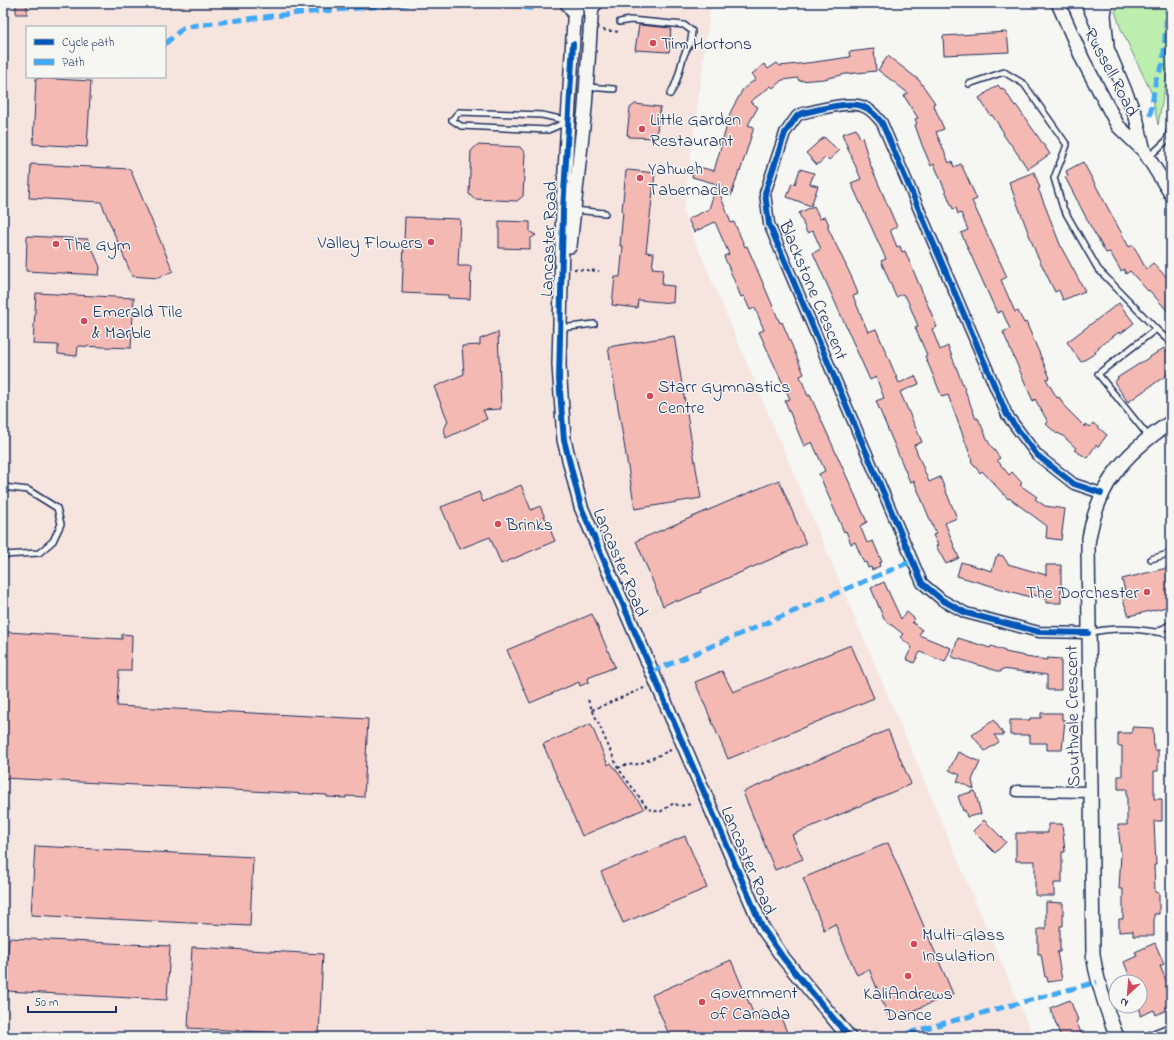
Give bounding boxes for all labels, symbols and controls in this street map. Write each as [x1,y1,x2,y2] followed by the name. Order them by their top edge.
[1076,24,1144,122] street label: Russell Road
[26,26,166,78] legend
[661,32,752,58] place label: Tim Hortons
[62,34,114,53] text: Cycle path
[648,38,658,48] marker: Tim Hortons
[62,54,85,72] text: Path
[650,108,741,155] place label: Little Garden Restaurant
[637,124,647,134] marker: Little Garden Restaurant
[648,157,730,204] place label: Yahweh Tabernacle
[635,173,645,183] marker: Yahweh Tabernacle
[535,181,565,297] street label: Lancaster Road
[771,216,853,365] street label: Blackstone Crescent
[317,231,423,257] place label: Valley Flowers
[64,233,131,259] place label: The Gym
[426,237,436,247] marker: Valley Flowers
[51,239,61,249] marker: The Gym
[92,300,183,347] place label: Emerald Tile & Marble
[79,316,89,326] marker: Emerald Tile & Marble
[658,375,790,422] place label: Starr Gymnastics Centre
[645,391,655,401] marker: Starr Gymnastics Centre
[585,505,654,621] street label: Lancaster Road
[505,513,553,539] place label: Brinks
[493,519,503,529] marker: Brinks
[1026,581,1139,607] place label: The Dorchester
[1142,587,1152,597] marker: The Dorchester
[1060,645,1088,787] street label: Southvale Crescent
[713,803,782,919] street label: Lancaster Road
[922,923,1005,970] place label: Multi-Glass Insulation
[909,939,919,949] marker: Multi-Glass Insulation
[903,971,913,981] marker: KaliAndrews Dance
[1108,974,1148,1014] north arrow
[710,981,798,1028] place label: Government of Canada
[863,982,953,1029] place label: KaliAndrews Dance
[28,988,116,1014] scale bar
[1117,993,1131,1011] text: N
[34,994,58,1012] text: 50 m
[697,997,707,1007] marker: Government of Canada

